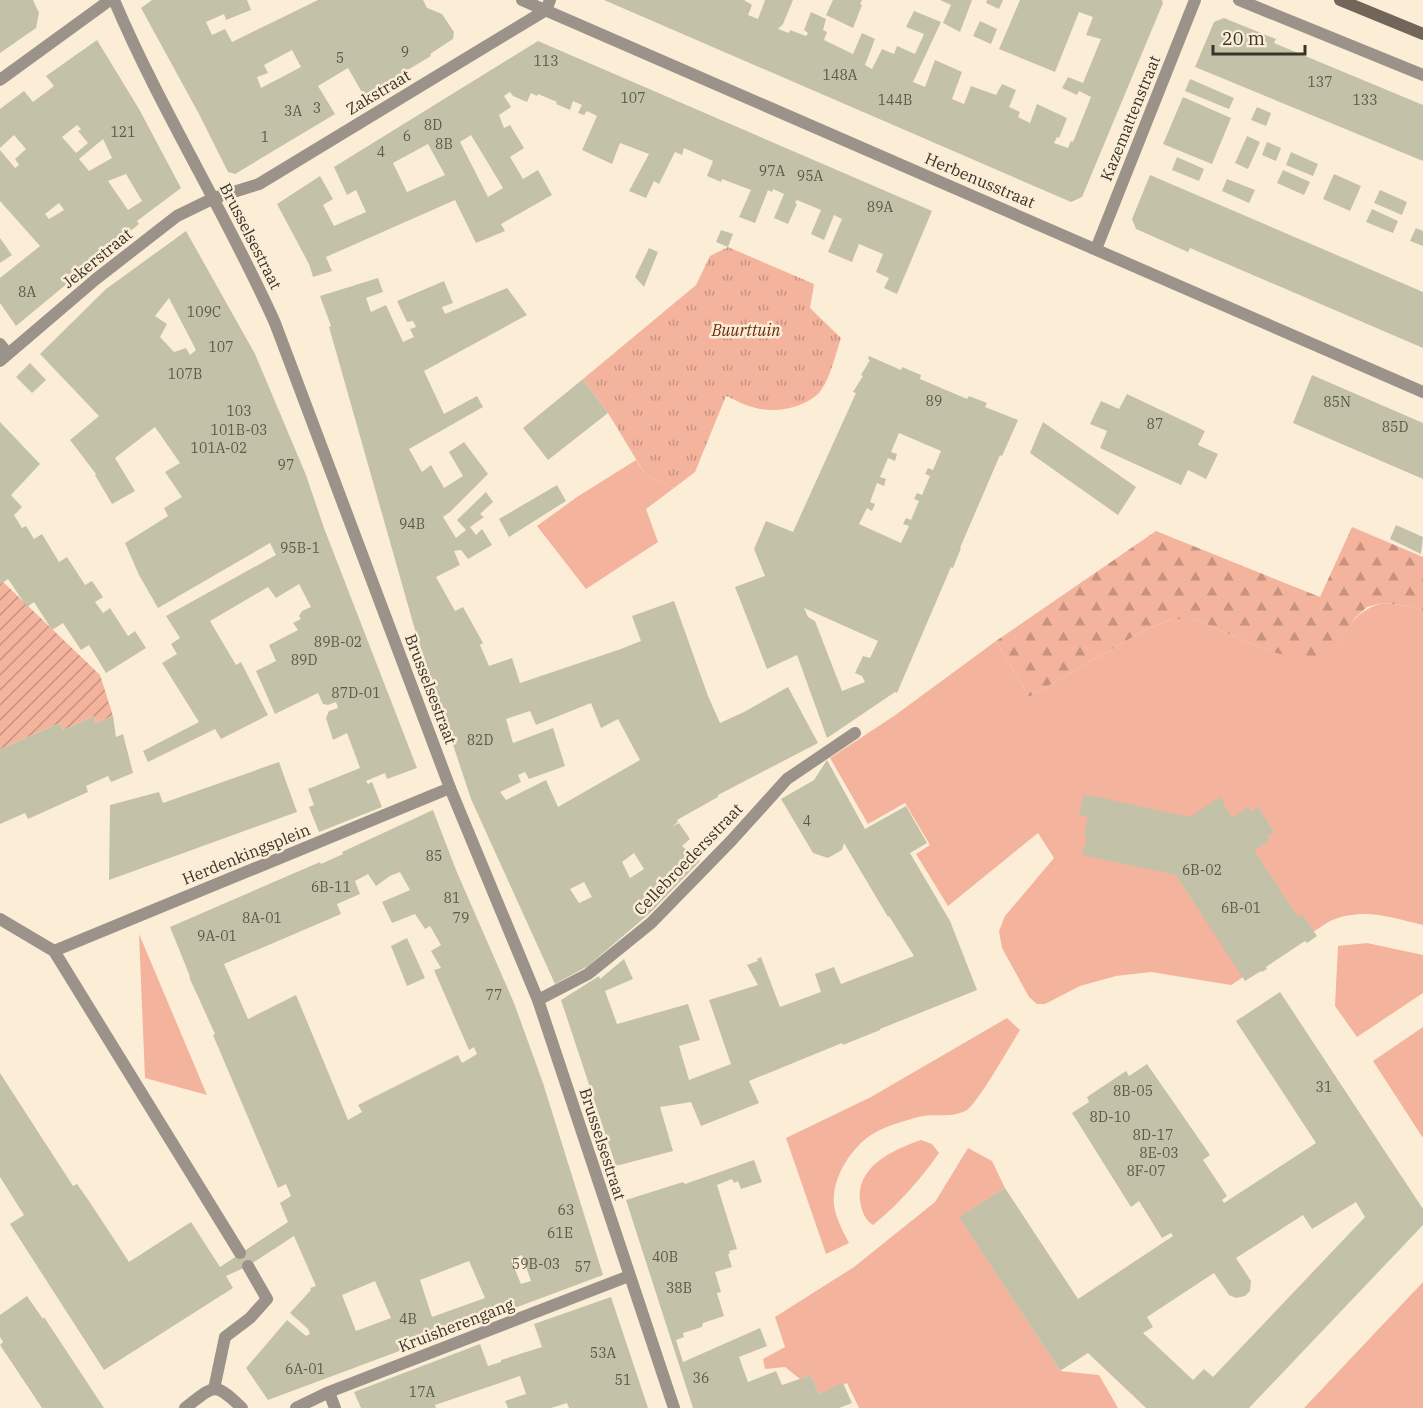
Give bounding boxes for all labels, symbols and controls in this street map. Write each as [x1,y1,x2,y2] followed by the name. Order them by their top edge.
[1213,18,1304,56] scale bar
[1222,27,1265,50] text: 20 m
[401,43,409,61] house number: 9
[336,49,344,67] house number: 5
[533,52,559,70] house number: 113
[1096,52,1164,184] street label: Kazemattenstraat
[342,65,414,119] street label: Zakstraat
[823,66,858,84] house number: 148A
[1307,73,1333,91] house number: 137
[620,89,646,107] house number: 107
[878,91,912,109] house number: 144B
[1352,91,1378,109] house number: 133
[313,99,321,117] house number: 3
[284,102,302,120] house number: 3A
[424,116,442,134] house number: 8D
[110,123,136,141] house number: 121
[403,127,411,145] house number: 6
[261,128,269,146] house number: 1
[435,135,453,153] house number: 8B
[377,143,385,161] house number: 4
[922,148,1038,212] street label: Herbenusstraat
[759,162,786,180] house number: 97A
[797,167,824,185] house number: 95A
[216,179,287,293] street label: Brusselsestraat
[867,198,894,216] house number: 89A
[58,224,136,292] street label: Jekerstraat
[18,283,36,301] house number: 8A
[187,303,221,321] house number: 109C
[711,320,780,340] park label: Buurttuin
[208,338,234,356] house number: 107
[168,365,202,383] house number: 107B
[926,392,942,410] house number: 89
[1323,393,1351,411] house number: 85N
[226,402,252,420] house number: 103
[1147,415,1163,433] house number: 87
[1382,418,1408,436] house number: 85D
[211,421,267,439] house number: 101B-03
[191,439,247,457] house number: 101A-02
[278,456,294,474] house number: 97
[399,515,425,533] house number: 94B
[280,539,320,557] house number: 95B-1
[401,631,461,747] street label: Brusselsestraat
[314,633,362,651] house number: 89B-02
[291,651,317,669] house number: 89D
[331,684,381,702] house number: 87D-01
[467,731,493,749] house number: 82D
[629,799,747,919] street label: Cellebroedersstraat
[803,812,811,830] house number: 4
[179,819,313,889] street label: Herdenkingsplein
[426,847,442,865] house number: 85
[1182,861,1222,879] house number: 6B-02
[311,878,351,896] house number: 6B-11
[444,889,460,907] house number: 81
[1221,899,1261,917] house number: 6B-01
[242,909,282,927] house number: 8A-01
[453,909,469,927] house number: 79
[197,927,237,945] house number: 9A-01
[486,986,502,1004] house number: 77
[1316,1078,1332,1096] house number: 31
[1113,1082,1153,1100] house number: 8B-05
[575,1085,631,1203] street label: Brusselsestraat
[1090,1108,1130,1126] house number: 8D-10
[1133,1126,1173,1144] house number: 8D-17
[1139,1144,1179,1162] house number: 8E-03
[1126,1162,1166,1180] house number: 8F-07
[558,1201,574,1219] house number: 63
[547,1224,573,1242] house number: 61E
[652,1248,678,1266] house number: 40B
[512,1255,560,1273] house number: 59B-03
[575,1258,591,1276] house number: 57
[666,1279,692,1297] house number: 38B
[395,1294,517,1356] street label: Kruisherengang
[399,1310,417,1328] house number: 4B
[590,1344,617,1362] house number: 53A
[285,1360,325,1378] house number: 6A-01
[693,1369,709,1387] house number: 36
[615,1371,631,1389] house number: 51
[409,1383,436,1401] house number: 17A

